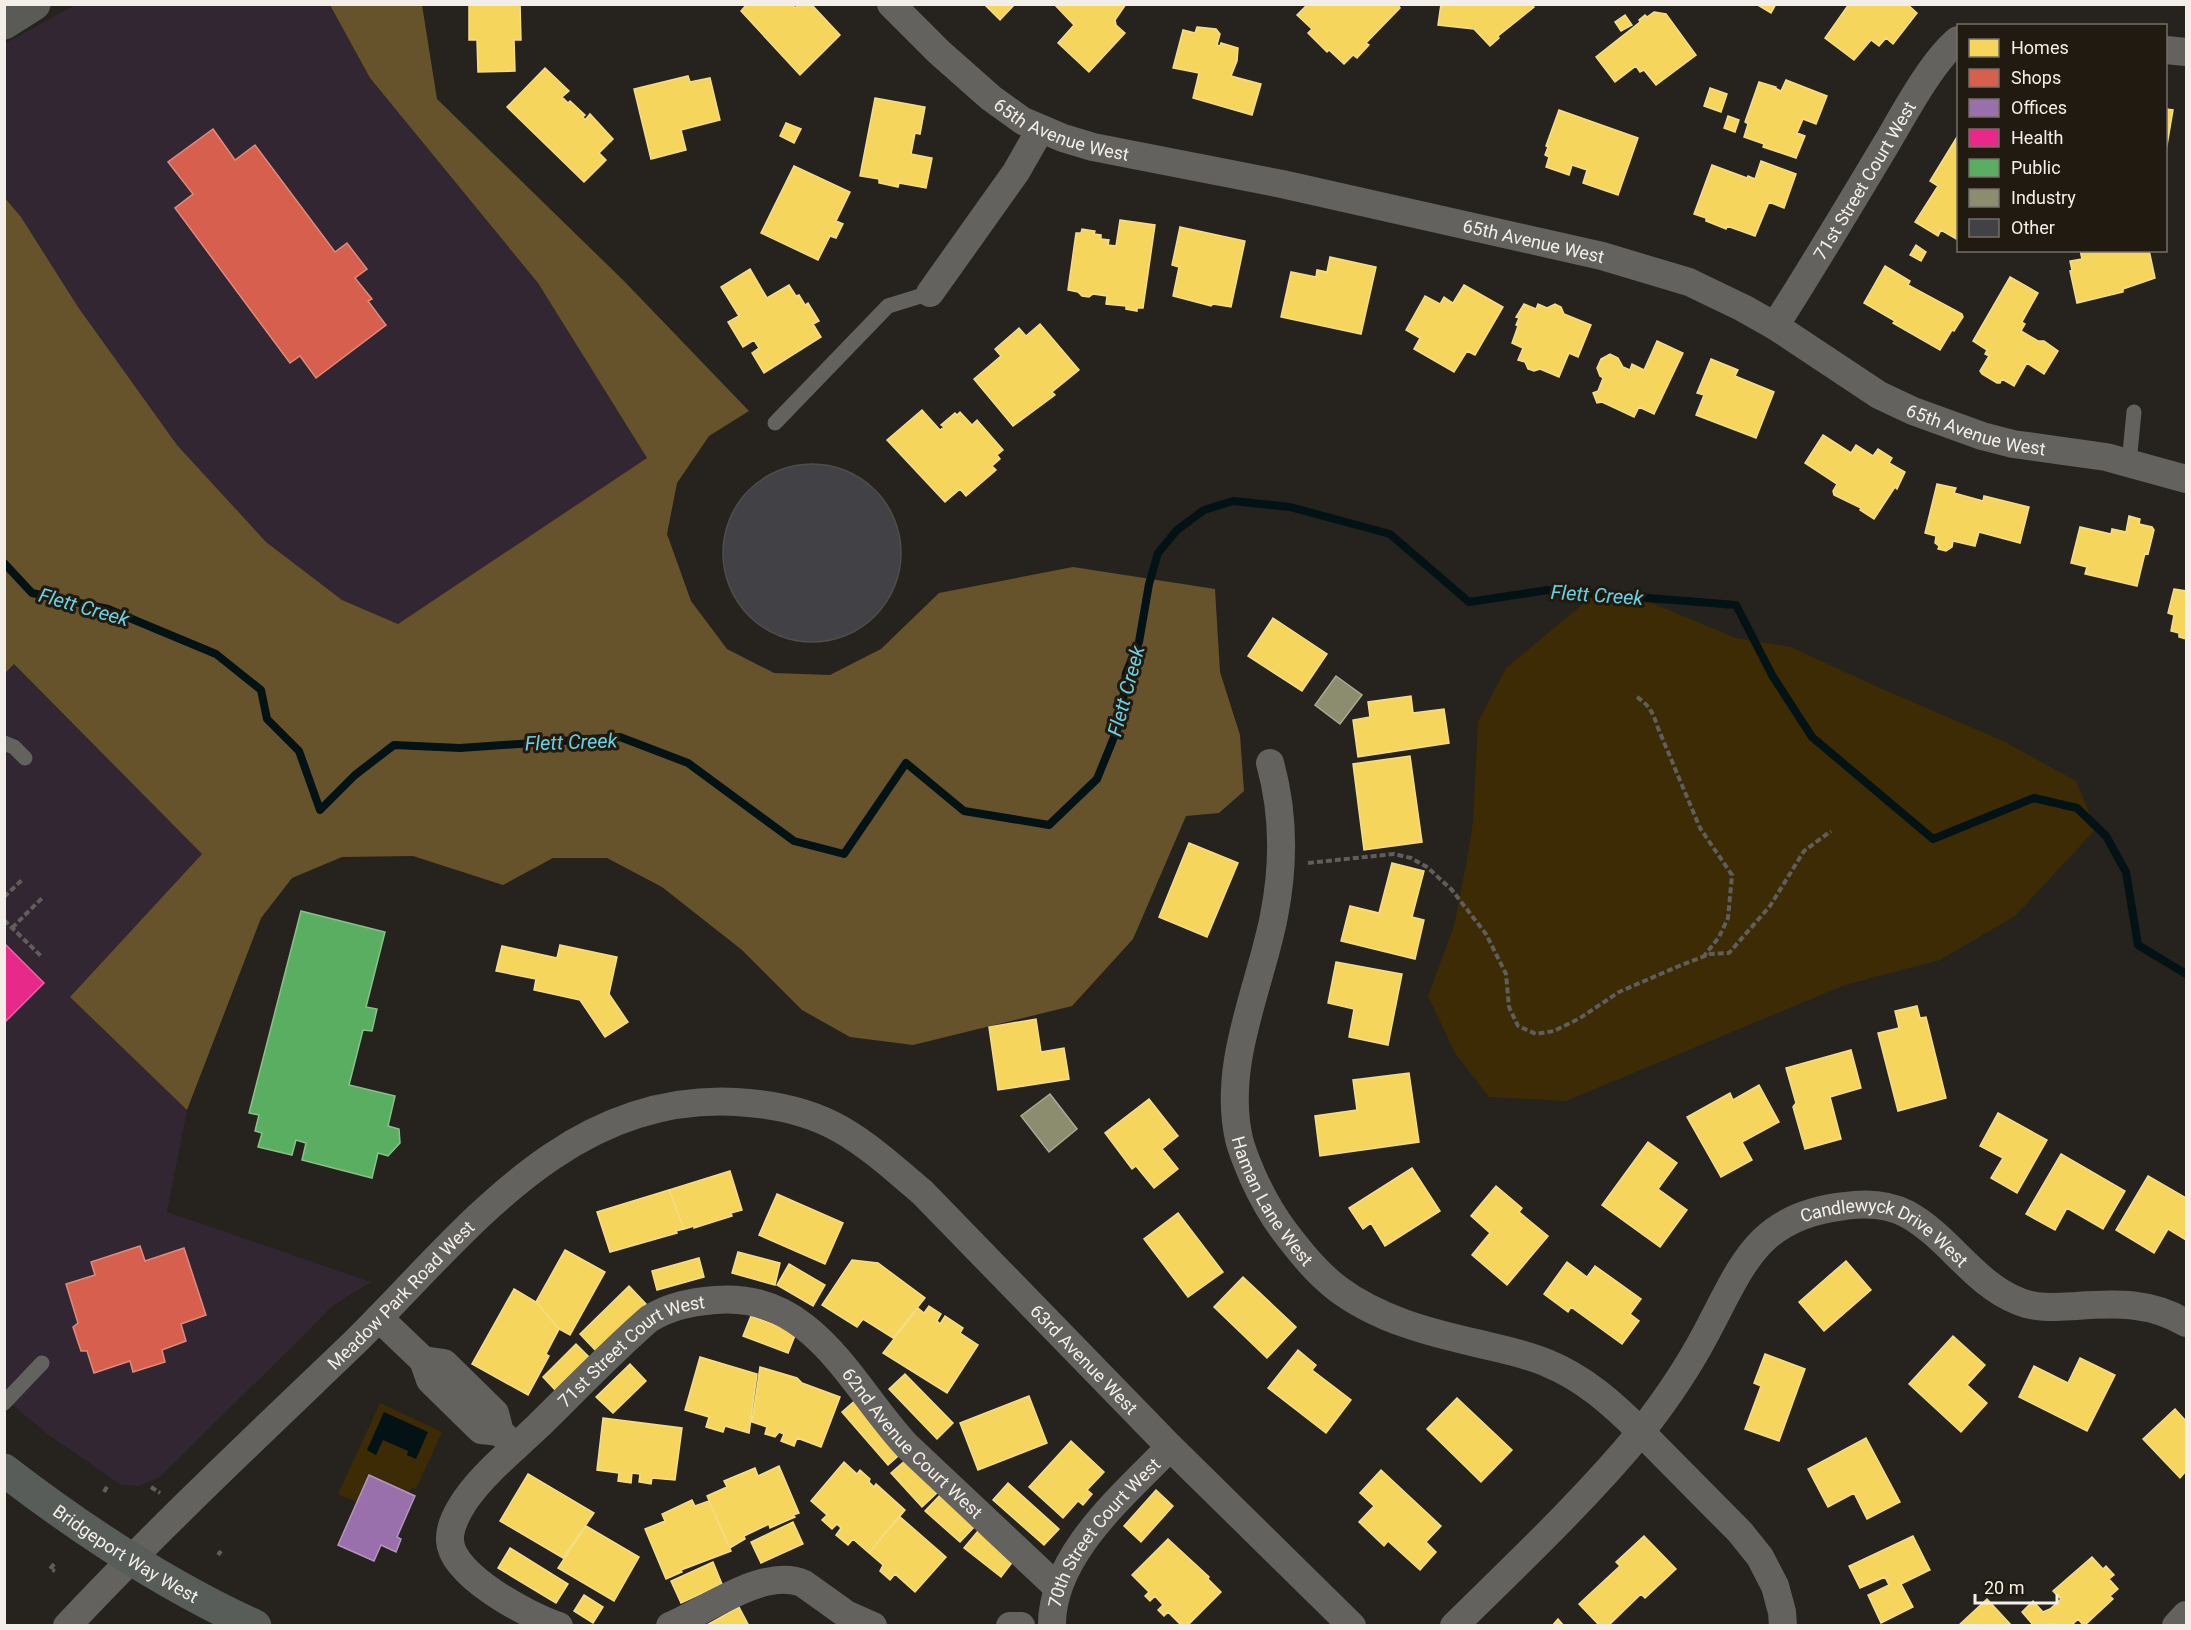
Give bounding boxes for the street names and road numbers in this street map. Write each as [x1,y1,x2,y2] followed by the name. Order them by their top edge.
[990,93,1131,164] street label: 65th Avenue West
[1809,97,1920,263] street label: 71st Street Court West
[1461,215,1606,267] street label: 65th Avenue West
[1903,399,2047,459] street label: 65th Avenue West
[1228,1134,1318,1270] street label: Haman Lane West
[1797,1194,1973,1271] street label: Candlewyck Drive West
[323,1216,478,1374] street label: Meadow Park Road West
[553,1291,706,1411] street label: 71st Street Court West
[1027,1300,1142,1418] street label: 63rd Avenue West
[838,1363,987,1522] street label: 62nd Avenue Court West
[1043,1453,1164,1609] street label: 70th Street Court West
[49,1500,202,1607] street label: Bridgeport Way West

